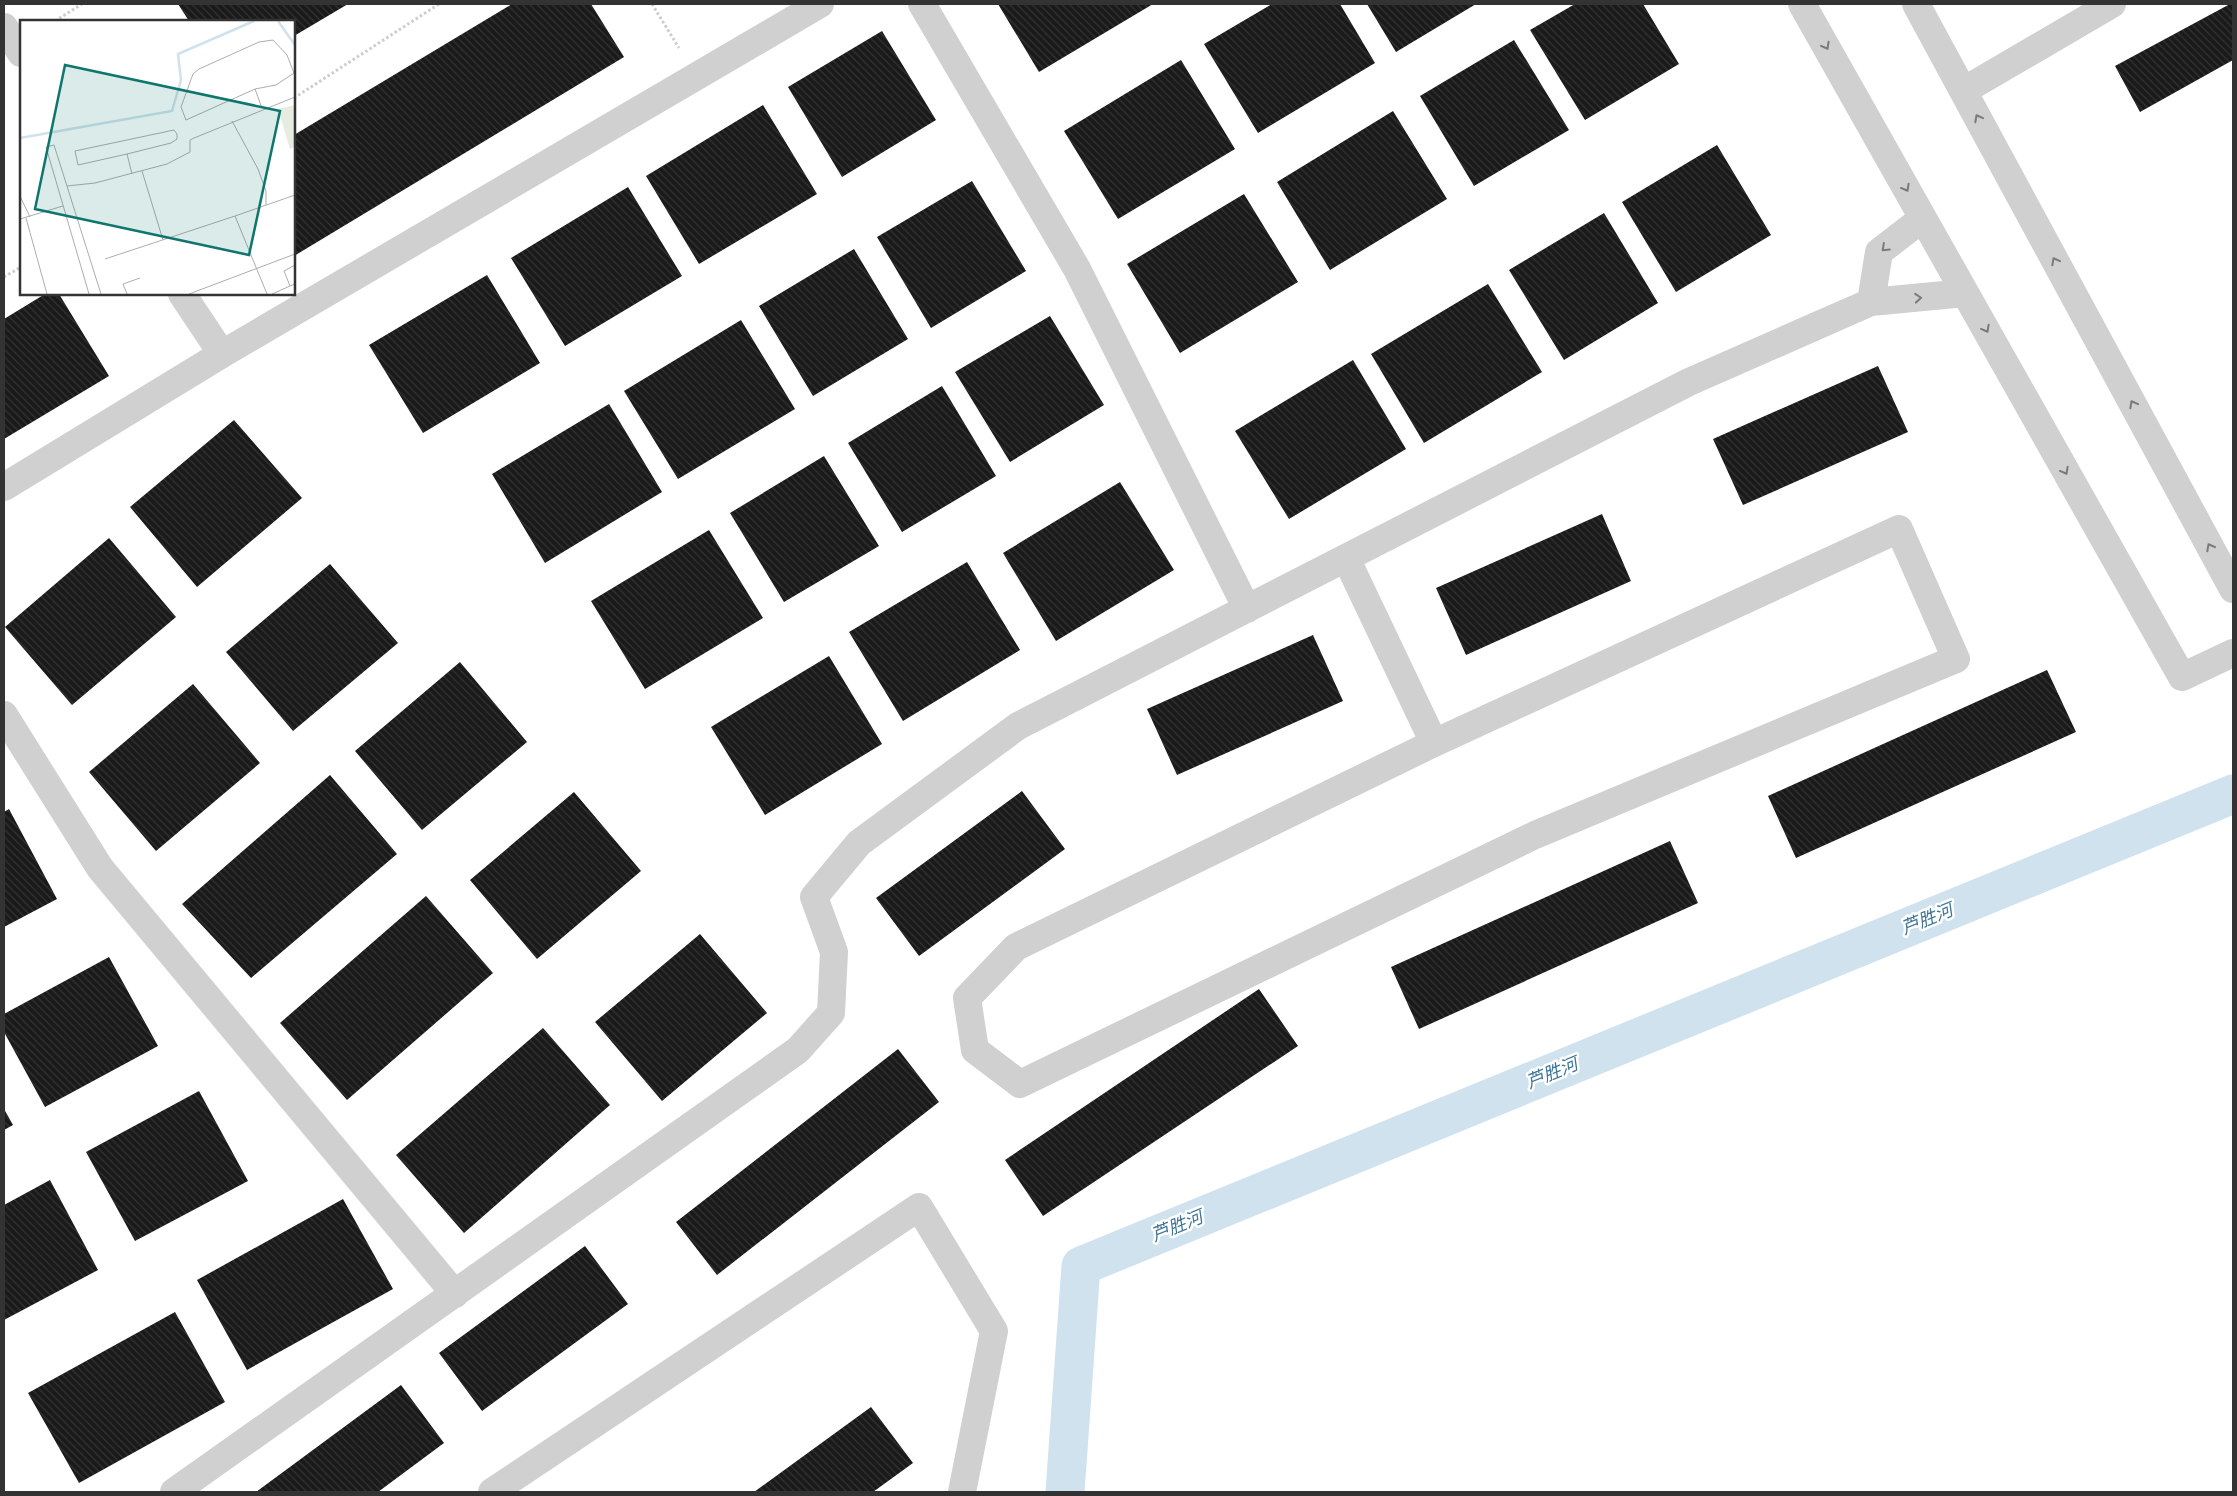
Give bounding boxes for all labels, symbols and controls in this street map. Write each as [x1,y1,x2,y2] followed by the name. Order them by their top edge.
[20,20,295,295] inset map
[1820,41,1830,50] one-way arrow
[1974,114,1984,123] one-way arrow
[1899,182,1909,191] one-way arrow
[1882,243,1891,252] one-way arrow
[2051,257,2061,266] one-way arrow
[1915,292,1923,303] one-way arrow
[1979,324,1989,333] one-way arrow
[2129,400,2139,409] one-way arrow
[2059,465,2069,474] one-way arrow
[2206,543,2216,552] one-way arrow
[1898,898,1959,938] water label: 芦胜河
[1523,1052,1584,1092] water label: 芦胜河
[1148,1205,1209,1245] water label: 芦胜河

